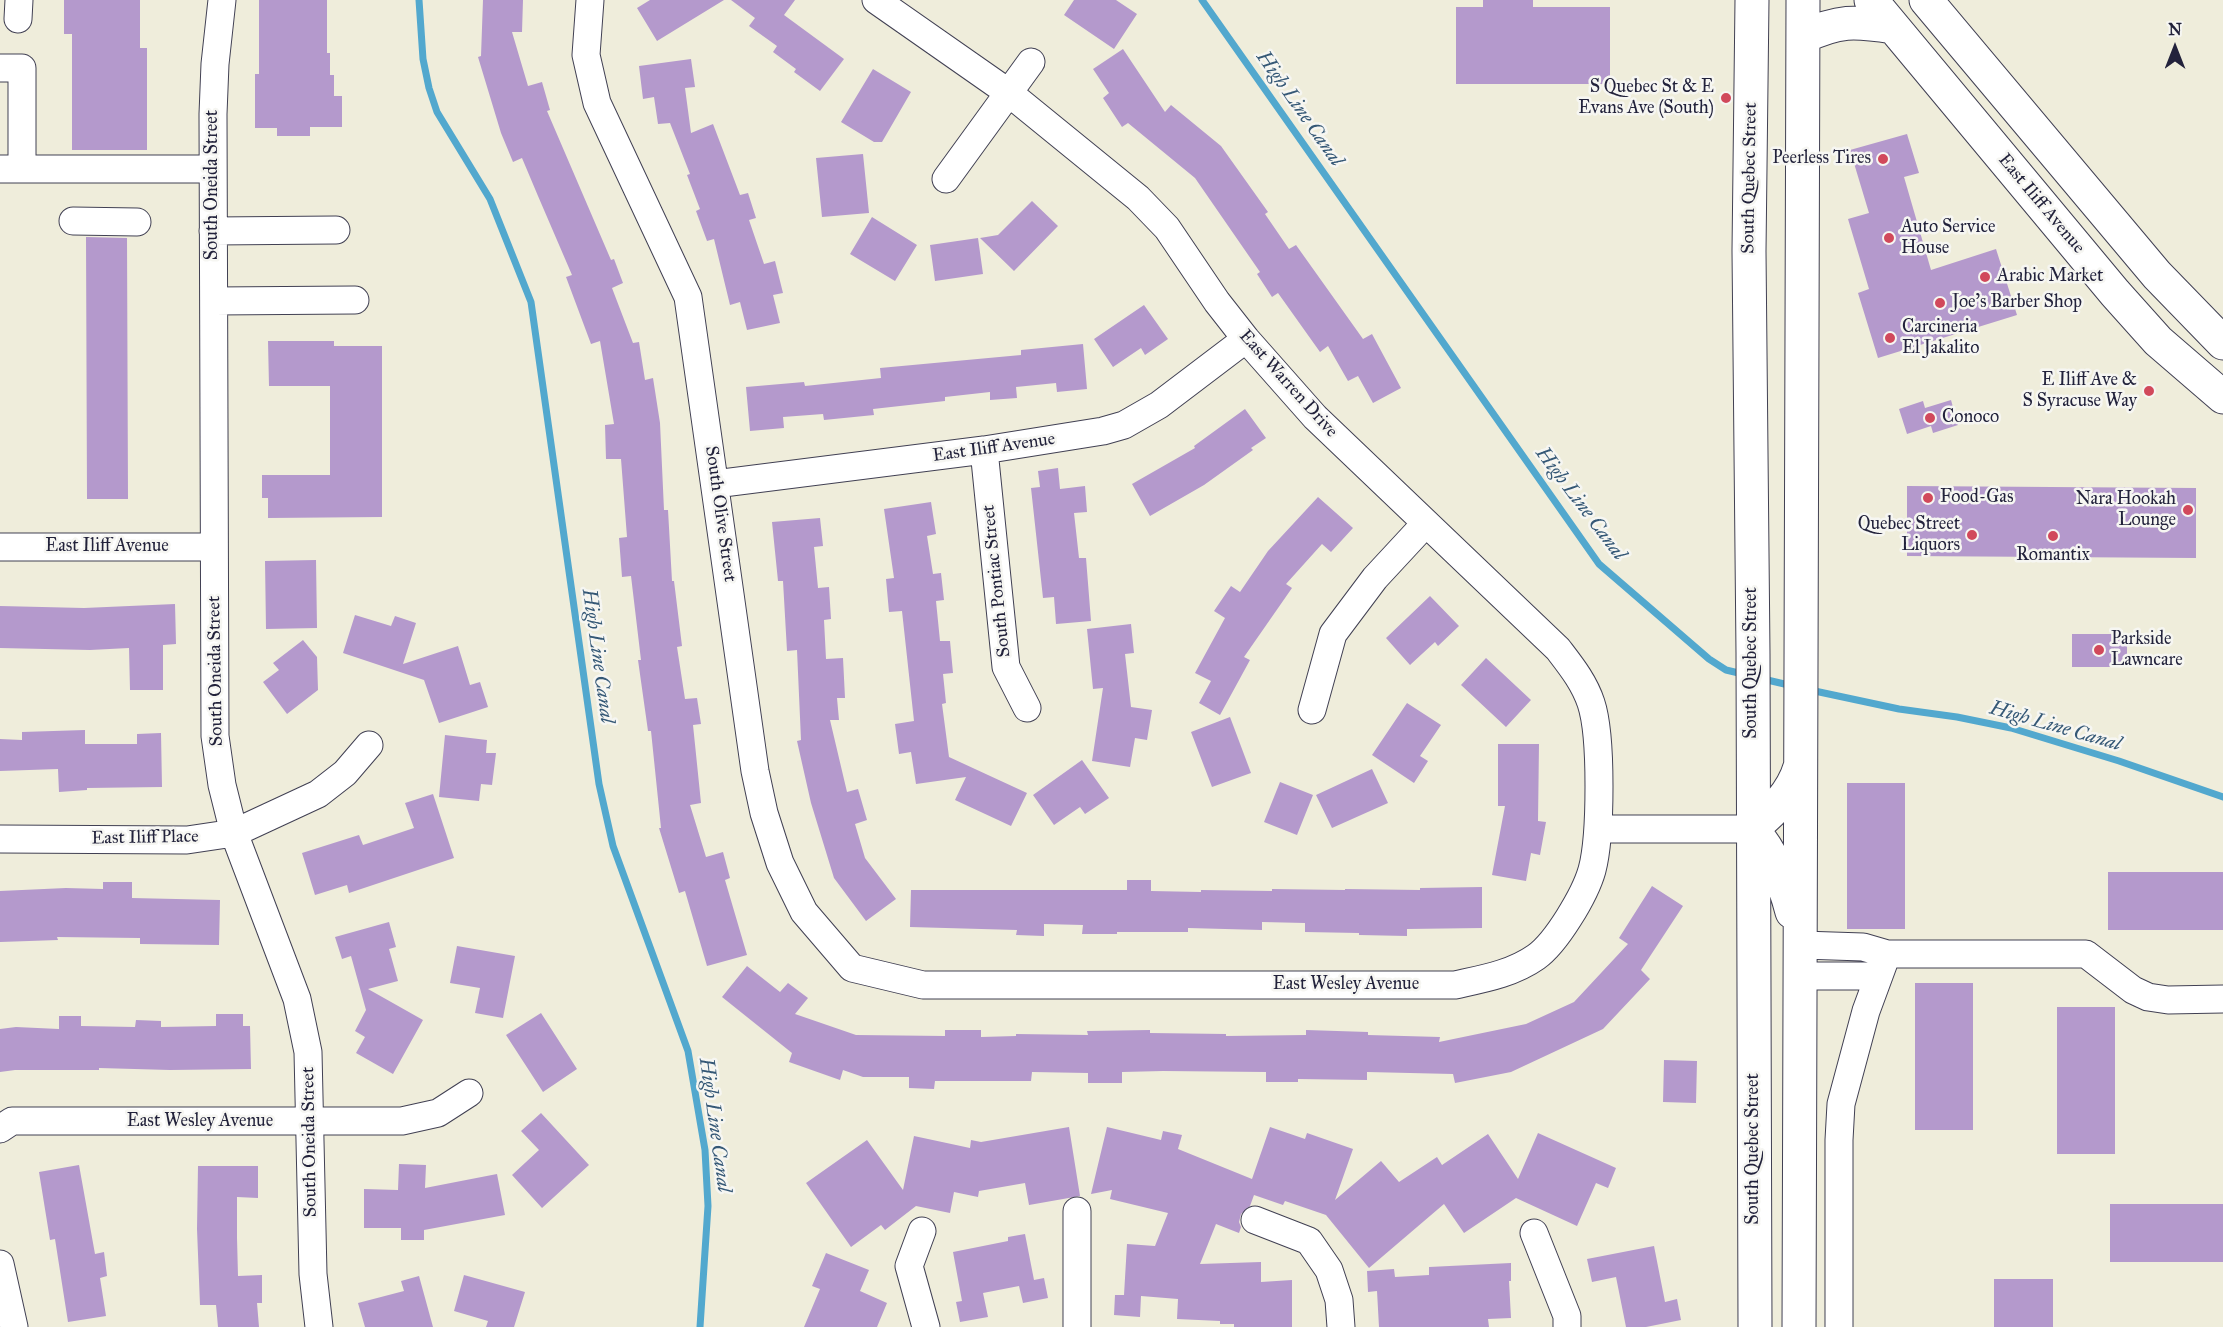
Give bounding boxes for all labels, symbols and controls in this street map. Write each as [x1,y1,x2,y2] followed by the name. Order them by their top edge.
[2145,18,2205,78] north arrow
[2168,20,2182,39] text: N
[1250,47,1348,171] water label: High Line Canal
[1578,77,1714,119] place label: S Quebec St & E Evans Ave (South)
[1719,91,1733,105] marker: S Quebec St & E Evans Ave (South)
[1738,102,1762,254] street label: South Quebec Street
[202,110,224,260] street label: South Oneida Street
[1772,148,1871,170] place label: Peerless Tires
[1993,150,2089,258] street label: East Iliff Avenue
[1876,152,1890,166] marker: Peerless Tires
[1901,217,1995,260] place label: Auto Service House
[1882,231,1896,245] marker: Auto Service House
[1997,266,2103,288] place label: Arabic Market
[1978,270,1992,284] marker: Arabic Market
[1952,292,2082,314] place label: Joe's Barber Shop
[1933,296,1947,310] marker: Joe's Barber Shop
[1902,317,1979,360] place label: Carcineria El Jakalito
[1234,326,1342,442] street label: East Warren Drive
[1883,331,1897,345] marker: Carcineria El Jakalito
[2023,370,2137,412] place label: E Iliff Ave & S Syracuse Way
[2142,384,2156,398] marker: E Iliff Ave & S Syracuse Way
[1942,407,1999,429] place label: Conoco
[1923,411,1937,425] marker: Conoco
[931,429,1057,467] street label: East Iliff Avenue
[1530,443,1630,565] water label: High Line Canal
[700,445,740,583] street label: South Olive Street
[1940,487,2014,509] place label: Food-Gas
[2076,489,2176,532] place label: Nara Hookah Lounge
[1921,491,1935,505] marker: Food-Gas
[2181,503,2195,517] marker: Nara Hookah Lounge
[978,504,1016,658] street label: South Pontiac Street
[1858,514,1960,556] place label: Quebec Street Liquors
[1965,528,1979,542] marker: Quebec Street Liquors
[2046,529,2060,543] marker: Romantix
[45,536,169,558] street label: East Iliff Avenue
[2016,545,2090,567] place label: Romantix
[576,587,618,725] water label: High Line Canal
[1741,587,1763,739] street label: South Quebec Street
[204,596,228,746] street label: South Oneida Street
[2111,629,2183,672] place label: Parkside Lawncare
[2092,643,2106,657] marker: Parkside Lawncare
[1986,697,2124,757] water label: High Line Canal
[91,826,199,850] street label: East Iliff Place
[1273,974,1419,996] street label: East Wesley Avenue
[693,1056,735,1194] water label: High Line Canal
[298,1067,322,1217] street label: South Oneida Street
[1743,1073,1765,1225] street label: South Quebec Street
[127,1111,273,1133] street label: East Wesley Avenue

